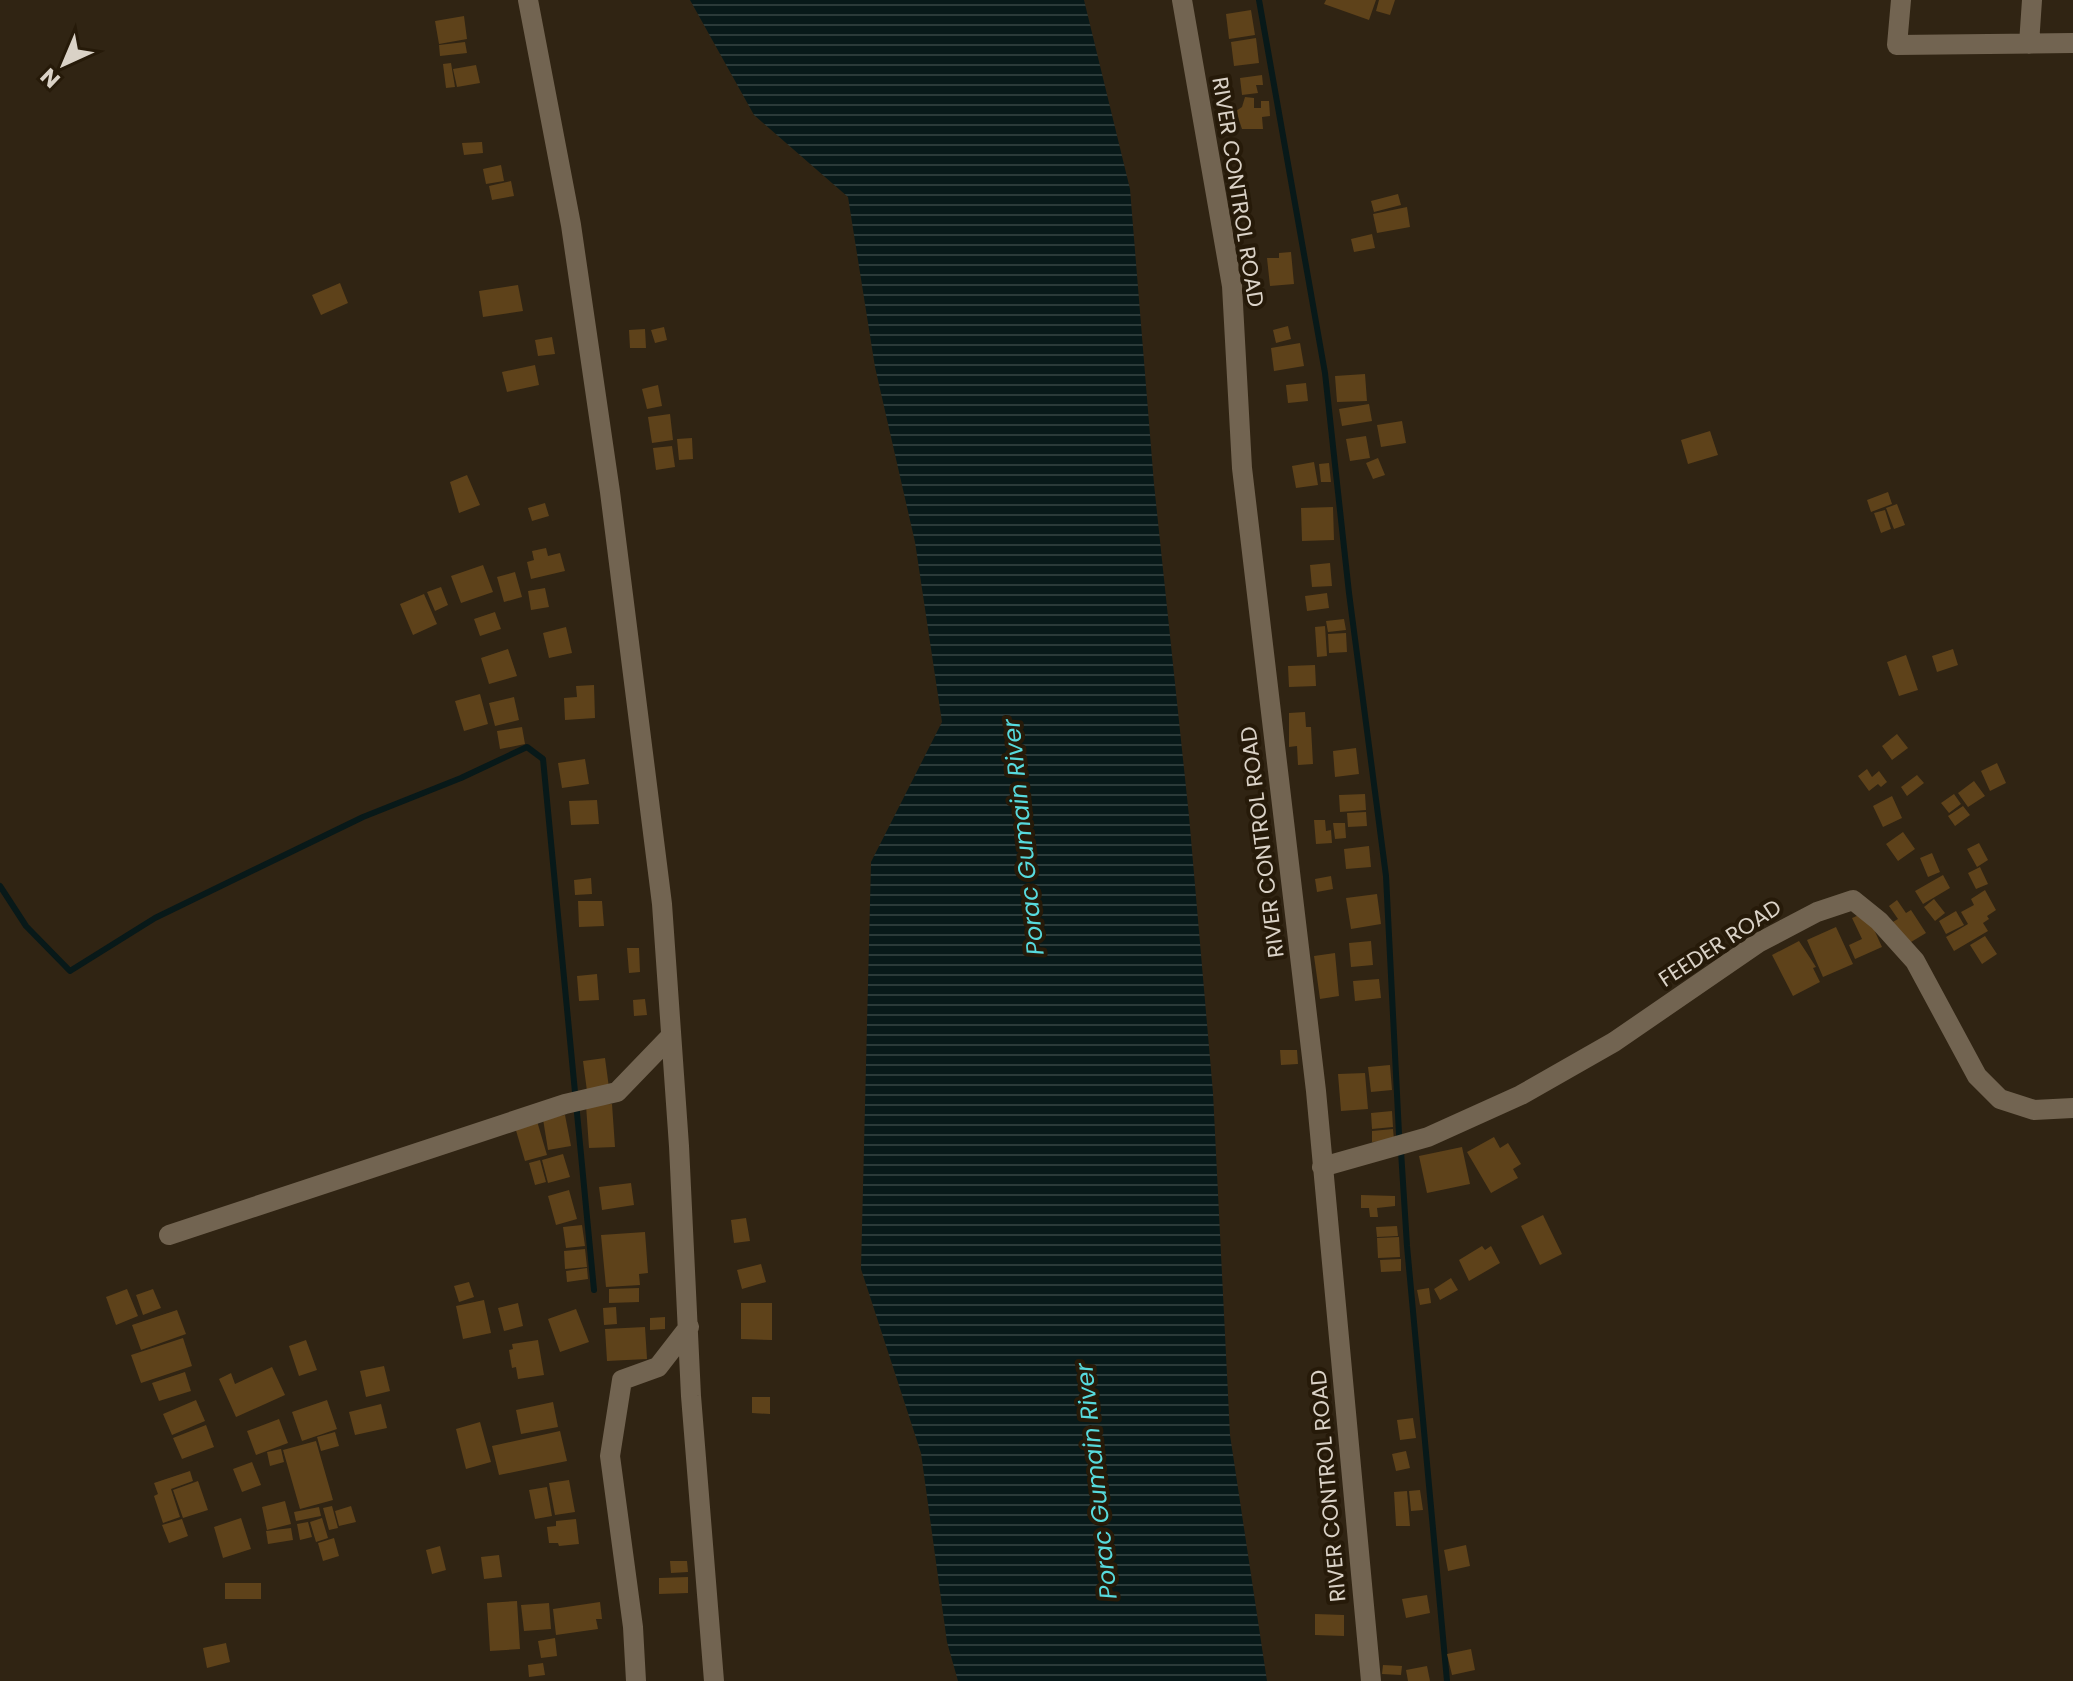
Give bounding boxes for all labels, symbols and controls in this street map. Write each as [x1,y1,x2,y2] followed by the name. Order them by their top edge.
[24,24,104,104] north arrow
[34,61,67,95] text: N
[1204,75,1272,309] street label: RIVER CONTROL ROAD
[994,716,1052,957] water label: Porac Gumain River
[1232,725,1292,959] street label: RIVER CONTROL ROAD
[1653,892,1787,994] street label: FEEDER ROAD
[1067,1360,1125,1601] water label: Porac Gumain River
[1302,1369,1354,1603] street label: RIVER CONTROL ROAD

